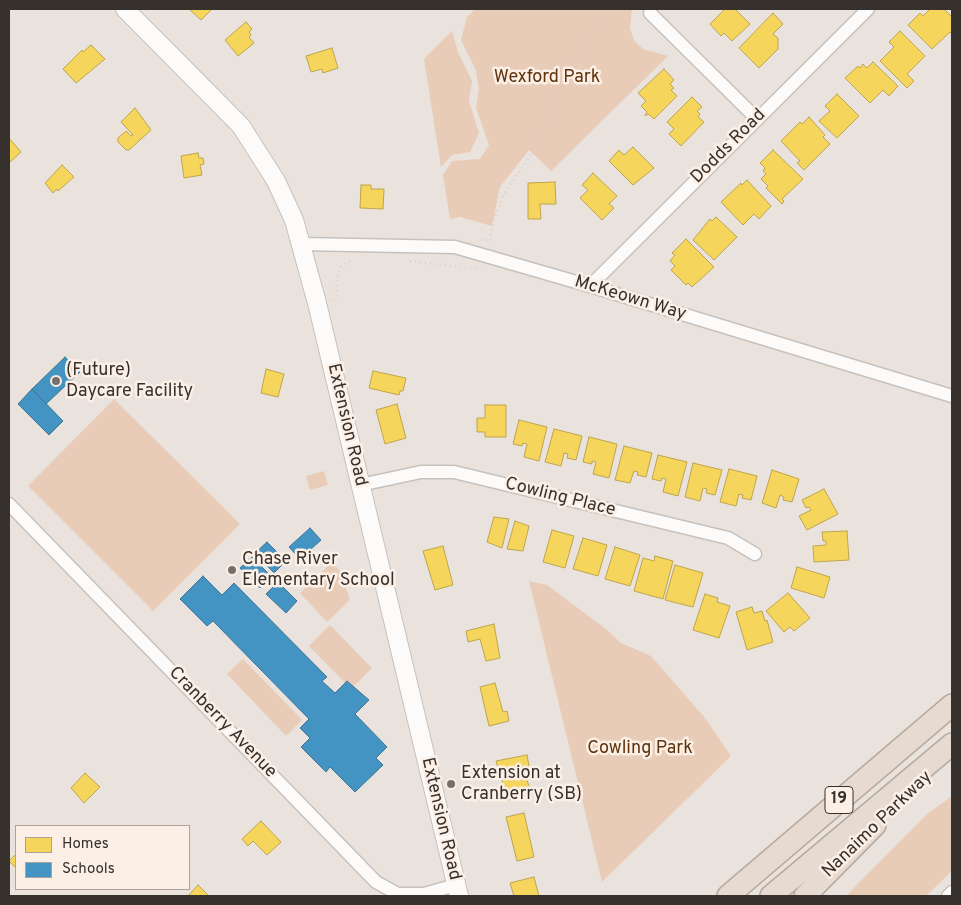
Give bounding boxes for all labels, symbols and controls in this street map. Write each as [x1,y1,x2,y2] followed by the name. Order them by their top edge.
[494,67,600,89] park label: Wexford Park
[687,105,771,189] street label: Dodds Road
[572,272,688,326] street label: McKeown Way
[66,360,193,402] place label: (Future) Daycare Facility
[321,361,371,489] street label: Extension Road
[50,375,62,387] marker: (Future) Daycare Facility
[502,474,618,522] street label: Cowling Place
[242,549,395,592] place label: Chase River Elementary School
[226,564,238,576] marker: Chase River Elementary School
[163,663,281,783] street label: Cranberry Avenue
[587,738,693,760] park label: Cowling Park
[415,755,465,883] street label: Extension Road
[461,763,582,806] place label: Extension at Cranberry (SB)
[819,767,937,883] street label: Nanaimo Parkway
[445,778,457,790] marker: Extension at Cranberry (SB)
[825,786,853,814] road number: 19
[15,825,190,890] legend
[62,835,109,854] text: Homes
[62,860,115,879] text: Schools

